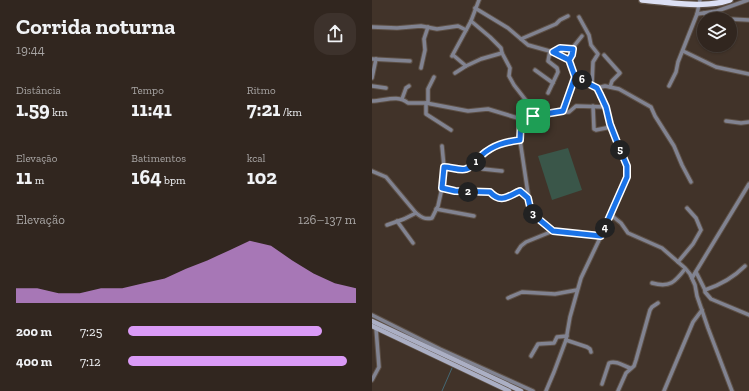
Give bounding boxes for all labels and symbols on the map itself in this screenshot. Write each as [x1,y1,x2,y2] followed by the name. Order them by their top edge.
[572,70,592,90] pin: 6
[516,99,550,133] pin
[610,140,630,160] pin: 5
[466,152,486,172] pin: 1
[458,182,478,202] pin: 2
[523,204,543,224] pin: 3
[595,218,615,238] pin: 4

